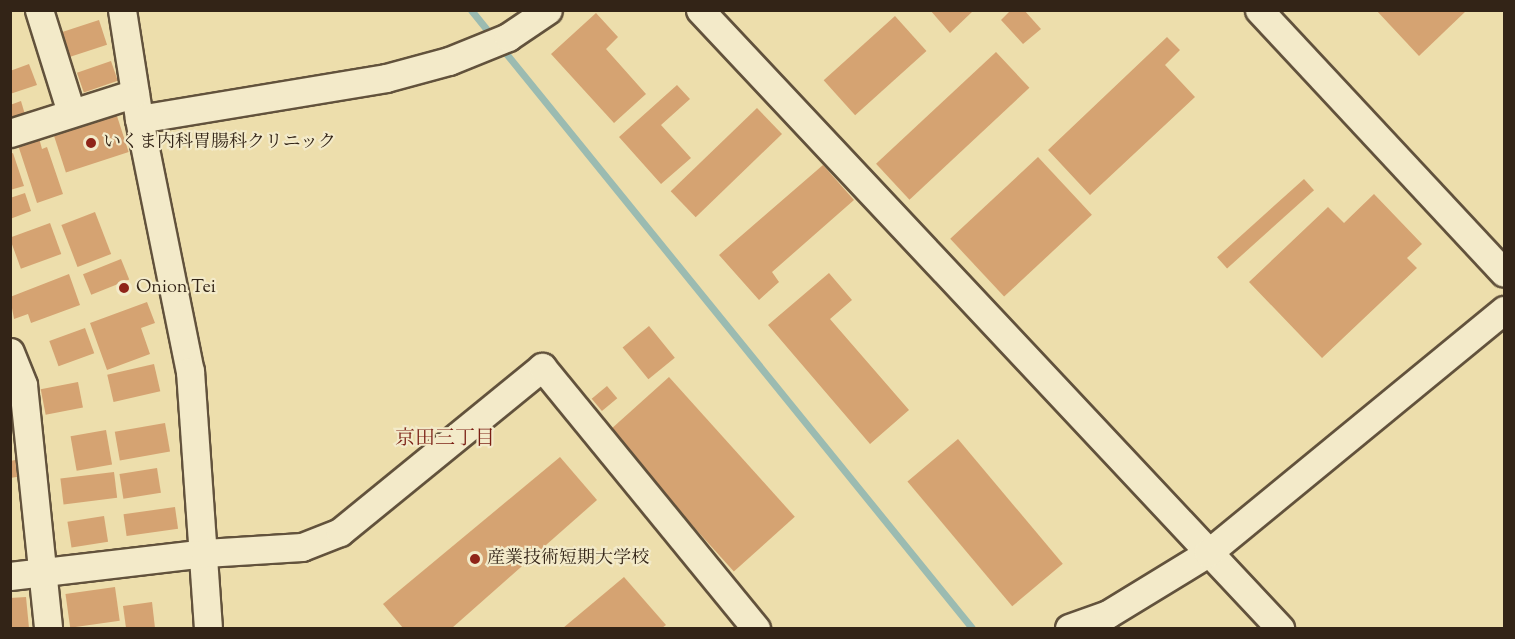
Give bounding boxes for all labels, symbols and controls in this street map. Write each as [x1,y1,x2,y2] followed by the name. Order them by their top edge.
[103,132,337,154] place label: いくま内科胃腸科クリニック
[84,136,98,150] marker: いくま内科胃腸科クリニック
[136,277,216,299] place label: Onion Tei
[117,281,131,295] marker: Onion Tei
[395,427,495,451] district label: 京田三丁目
[487,548,649,570] place label: 産業技術短期大学校
[468,552,482,566] marker: 産業技術短期大学校

